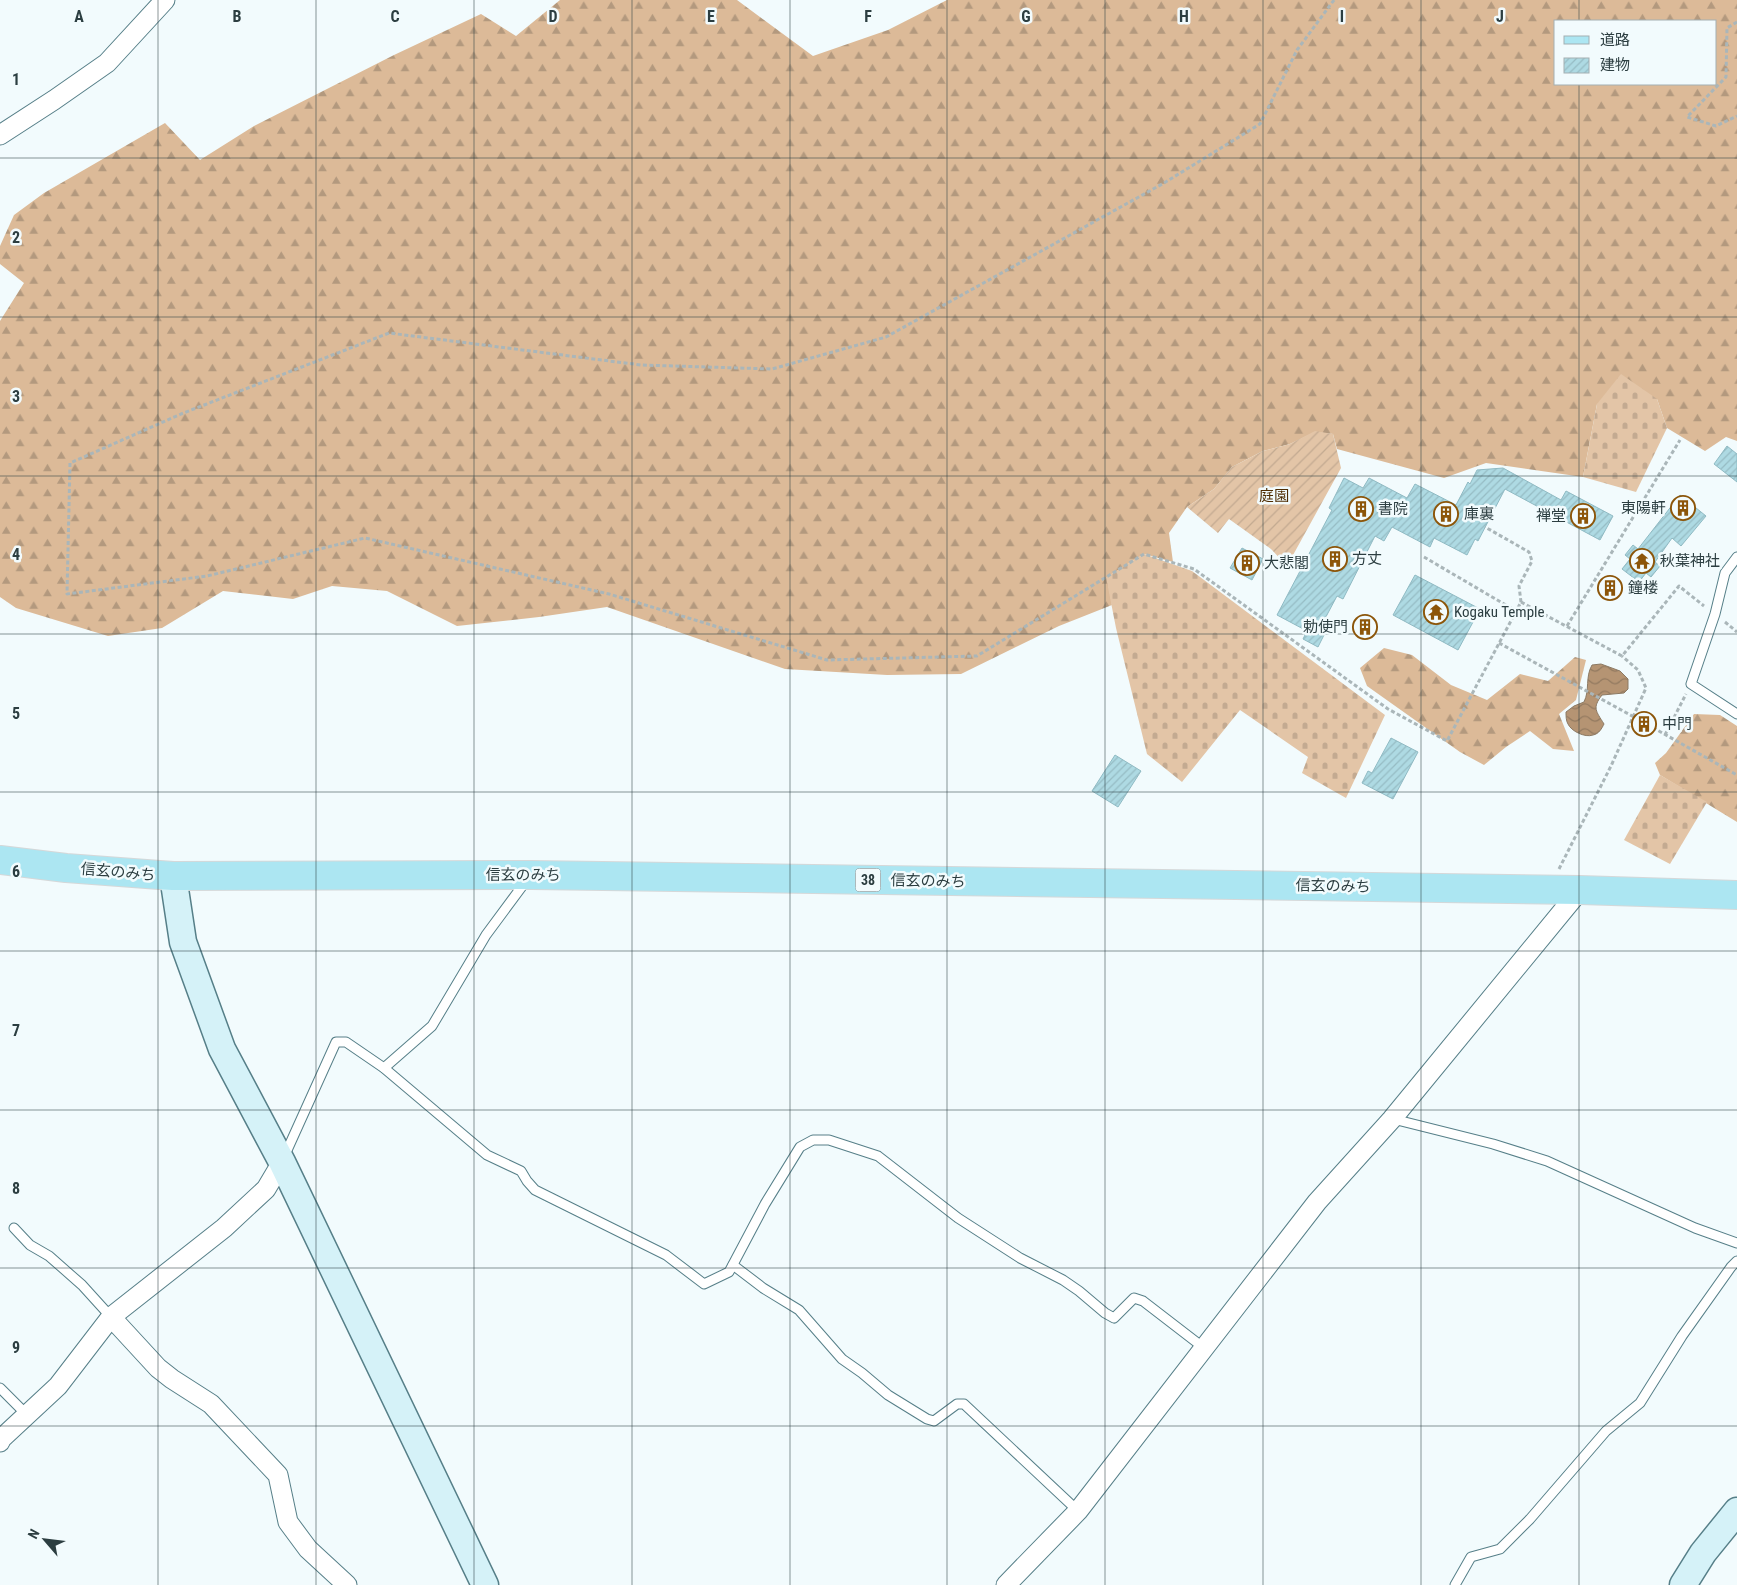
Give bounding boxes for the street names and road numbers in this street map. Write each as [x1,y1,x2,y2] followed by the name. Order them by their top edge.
[80,860,156,884] street label: 信玄のみち
[485,866,561,884] street label: 信玄のみち
[856,868,880,892] road number: 38
[890,871,966,891] street label: 信玄のみち
[1295,876,1371,896] street label: 信玄のみち

